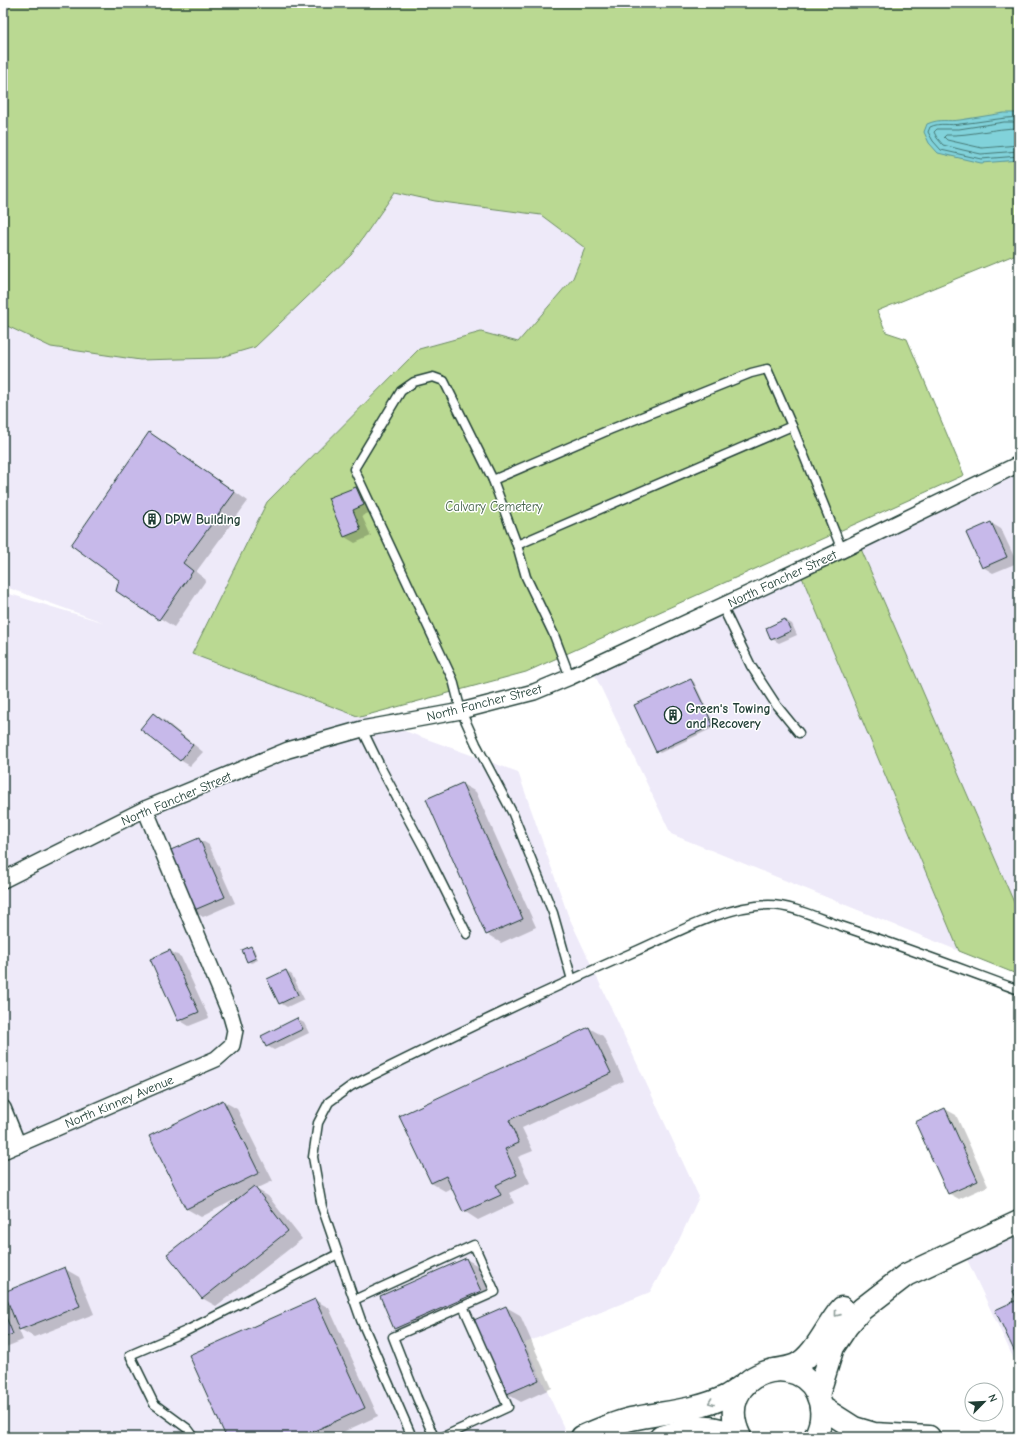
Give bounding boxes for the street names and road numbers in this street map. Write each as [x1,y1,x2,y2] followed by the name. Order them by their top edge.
[726,546,840,610] street label: North Fancher Street
[425,681,544,724] street label: North Fancher Street
[119,768,235,828] street label: North Fancher Street
[63,1072,176,1131] street label: North Kinney Avenue

